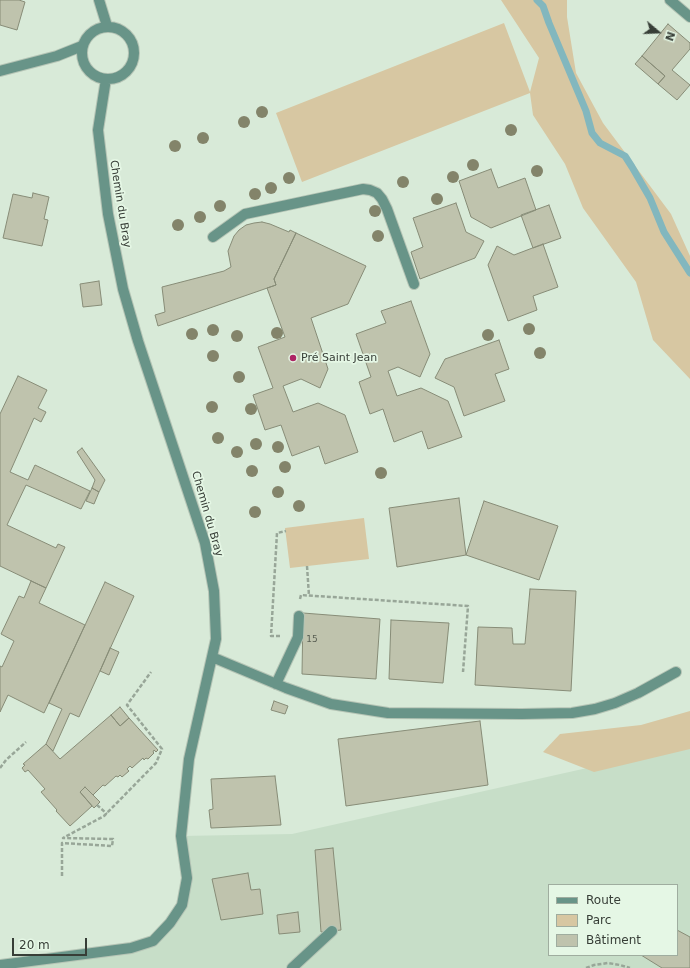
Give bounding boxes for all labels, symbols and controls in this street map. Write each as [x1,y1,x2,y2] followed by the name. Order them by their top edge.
[638,12,678,52] north arrow
[662,30,677,43] text: N
[107,159,133,249] street label: Chemin du Bray
[301,351,377,365] place label: Pré Saint Jean
[288,353,298,363] marker: Pré Saint Jean
[188,470,226,558] street label: Chemin du Bray
[306,635,318,645] house number: 15
[548,884,678,956] legend
[586,893,621,907] text: Route
[586,913,611,927] text: Parc
[14,930,89,956] scale bar
[586,933,641,947] text: Bâtiment
[19,938,50,952] text: 20 m

